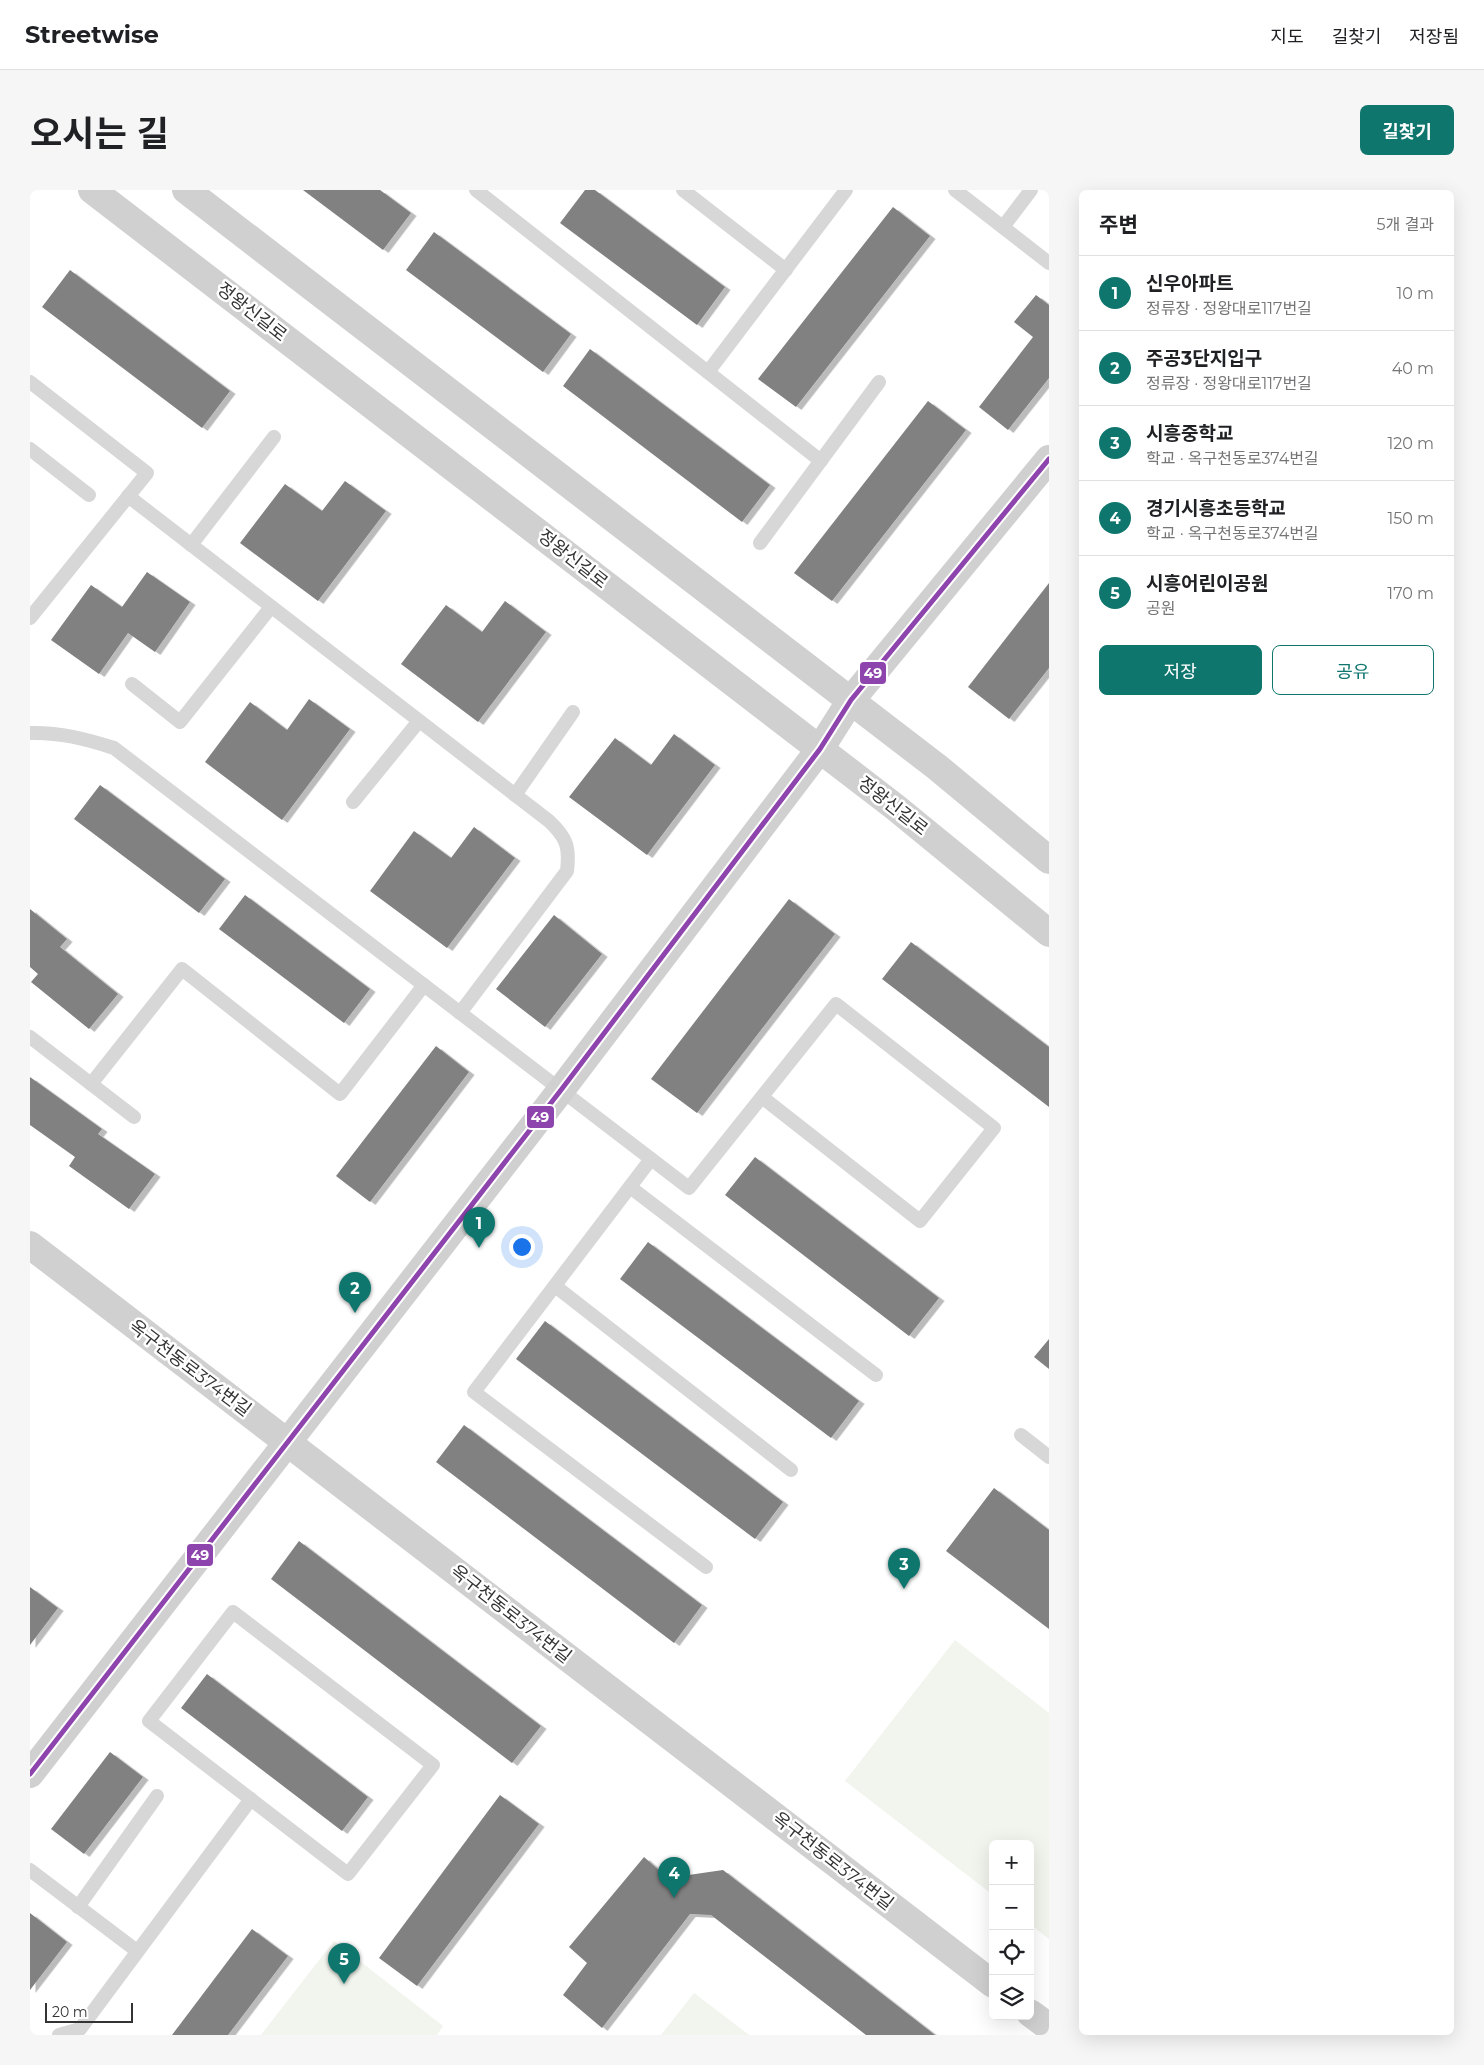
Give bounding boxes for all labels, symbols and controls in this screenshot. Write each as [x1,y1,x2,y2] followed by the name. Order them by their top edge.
[25,20,159,49] text: Streetwise
[1271,26,1304,48] text: 지도
[1332,26,1381,48] text: 길찾기
[1409,26,1459,48] text: 저장됨
[1360,105,1454,155] button: 길찾기
[30,112,169,155] text: 오시는 길
[1099,212,1138,237] text: 주변
[1377,215,1434,234] text: 5개 결과
[1146,272,1233,295] text: 신우아파트
[213,278,291,346] street label: 정왕신길로
[1112,284,1118,303] text: 1
[1396,284,1434,303] text: 10 m
[1146,299,1312,318] text: 정류장 · 정왕대로117번길
[1146,347,1262,370] text: 주공3단지입구
[1110,359,1120,378] text: 2
[1392,359,1434,378] text: 40 m
[1146,374,1312,393] text: 정류장 · 정왕대로117번길
[1146,422,1233,445] text: 시흥중학교
[1110,434,1120,453] text: 3
[1387,434,1434,453] text: 120 m
[1146,449,1319,468] text: 학교 · 옥구천동로374번길
[1146,497,1286,520] text: 경기시흥초등학교
[1109,509,1121,528] text: 4
[1387,509,1434,528] text: 150 m
[1146,524,1319,543] text: 학교 · 옥구천동로374번길
[534,525,612,593] street label: 정왕신길로
[1146,572,1268,595] text: 시흥어린이공원
[1110,584,1120,603] text: 5
[1387,584,1434,603] text: 170 m
[1146,599,1175,618] text: 공원
[1099,645,1262,695] button: 저장
[1272,645,1434,695] button: 공유
[859,661,887,685] line badge: 49
[864,664,882,682] text: 49
[854,772,932,840] street label: 정왕신길로
[526,1105,555,1129] line badge: 49
[531,1108,549,1126] text: 49
[463,1207,495,1248] pin: 1
[509,1234,535,1260] your location
[339,1272,371,1313] pin: 2
[125,1315,255,1421] street label: 옥구천동로374번길
[186,1543,214,1567] line badge: 49
[191,1546,209,1564] text: 49
[888,1548,920,1589] pin: 3
[446,1560,576,1668] street label: 옥구천동로374번길
[768,1807,898,1915] street label: 옥구천동로374번길
[989,1840,1034,2020] map controls
[989,1840,1034,1885] button: +
[658,1857,690,1898] pin: 4
[989,1885,1034,1930] button: −
[989,1930,1034,1975] button: locate
[328,1943,360,1984] pin: 5
[989,1975,1034,2020] button: layers
[45,2000,132,2023] scale bar
[52,2003,88,2021] text: 20 m

